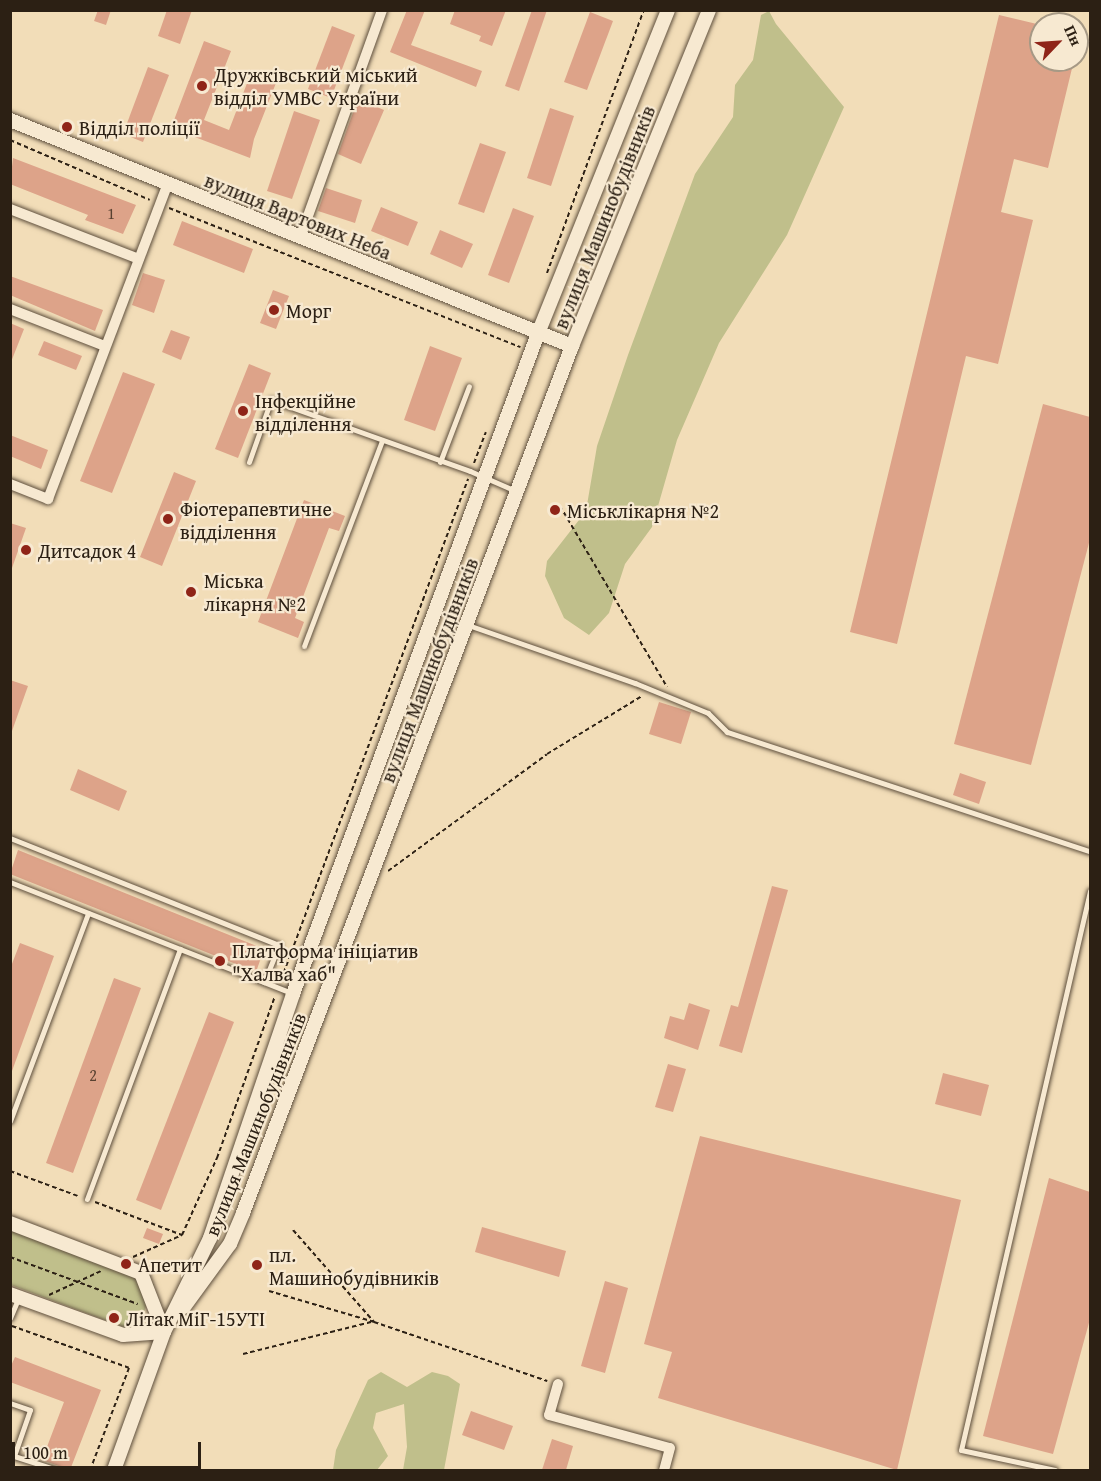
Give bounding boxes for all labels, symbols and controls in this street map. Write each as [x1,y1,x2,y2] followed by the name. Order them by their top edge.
[1029,12,1089,72] north arrow
[1058,21,1089,50] text: Пн
[214,62,418,109] place label: Дружківський міський відділ УМВС України
[195,79,209,93] marker: Дружківський міський відділ УМВС України
[548,102,660,332] street label: вулиця Машинобудівників
[79,115,200,139] place label: Відділ поліції
[60,120,74,134] marker: Відділ поліції
[201,168,395,264] street label: вулиця Вартових Неба
[107,203,115,223] house number: 1
[286,298,331,322] place label: Морг
[267,303,281,317] marker: Морг
[255,388,356,435] place label: Інфекційне відділення
[236,404,250,418] marker: Інфекційне відділення
[180,496,332,543] place label: Фіотерапевтичне відділення
[567,498,719,522] place label: Міськлікарня №2
[548,503,562,517] marker: Міськлікарня №2
[161,512,175,526] marker: Фіотерапевтичне відділення
[38,538,136,562] place label: Дитсадок 4
[19,543,33,557] marker: Дитсадок 4
[375,554,483,786] street label: вулиця Машинобудівників
[204,568,306,615] place label: Міська лікарня №2
[182,583,200,601] marker: Міська лікарня №2
[232,938,418,985] place label: Платформа ініціатив "Халва хаб"
[213,954,227,968] marker: Платформа ініціатив "Халва хаб"
[199,1009,311,1239] street label: вулиця Машинобудівників
[89,1065,97,1085] house number: 2
[269,1242,439,1289] place label: пл. Машинобудівників
[138,1252,202,1276] place label: Апетит
[119,1257,133,1271] marker: Апетит
[250,1258,264,1272] marker: пл. Машинобудівників
[126,1306,265,1330] place label: Літак МіГ-15УТІ
[107,1311,121,1325] marker: Літак МіГ-15УТІ
[15,1430,204,1468] scale bar
[23,1439,68,1466] text: 100 m

